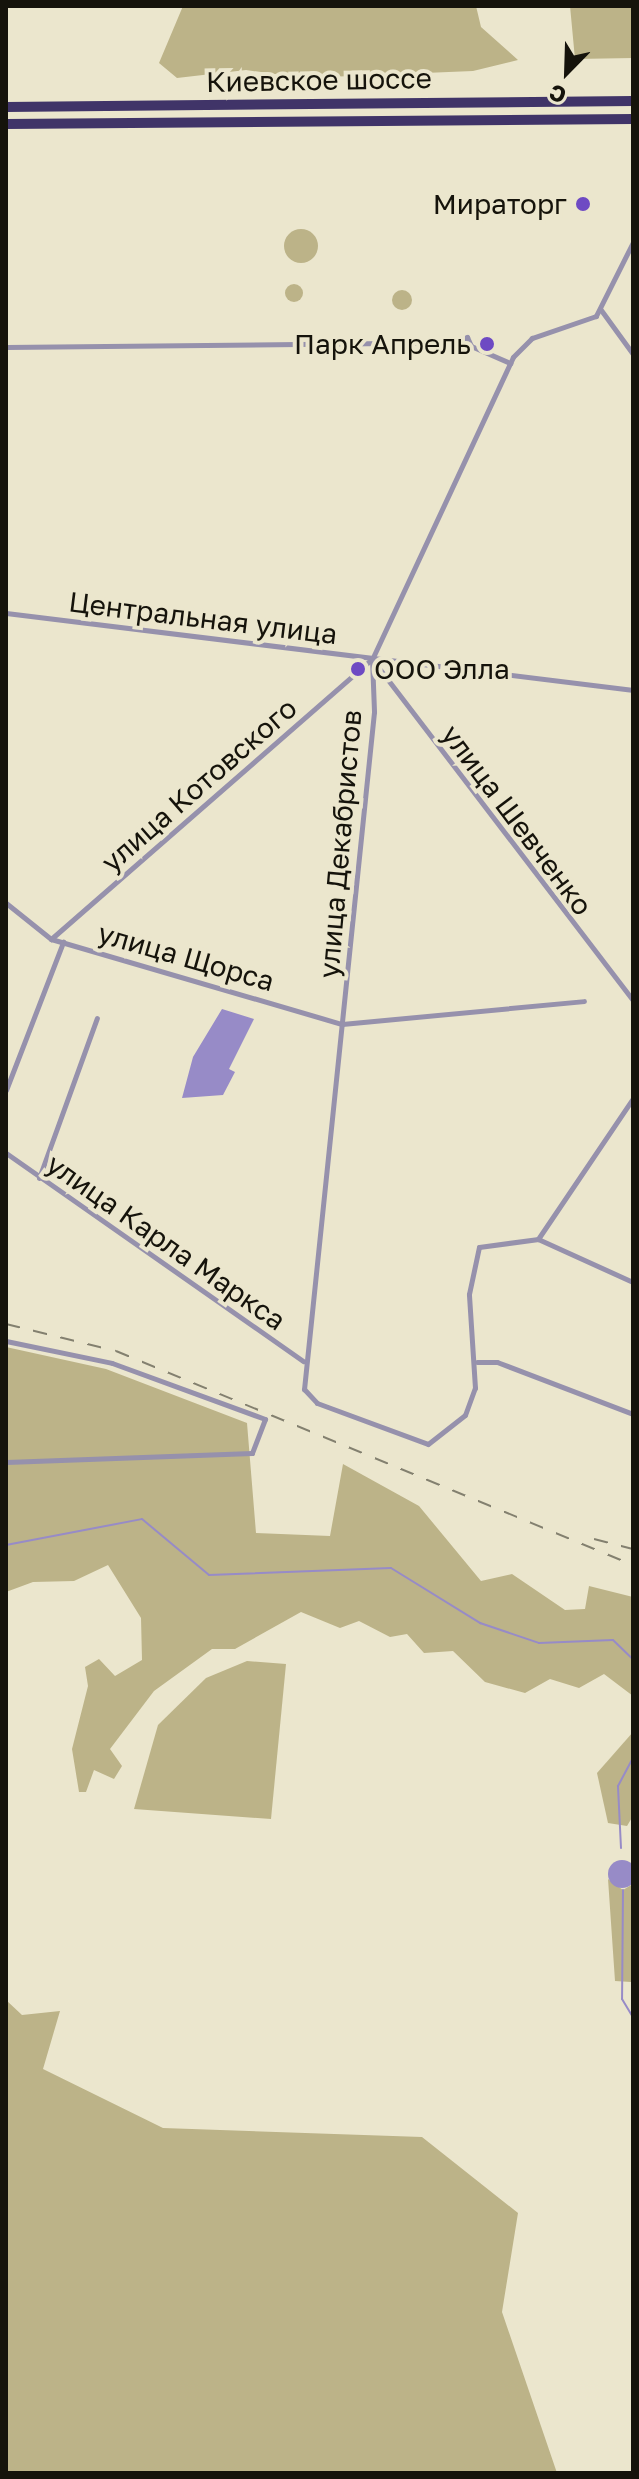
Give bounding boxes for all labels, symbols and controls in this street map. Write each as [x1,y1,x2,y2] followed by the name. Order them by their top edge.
[527,32,607,112] north arrow
[206,61,432,99] street label: Киевское шоссе
[545,79,570,110] text: С
[433,187,567,221] place label: Мираторг
[574,195,592,213] marker: Мираторг
[294,327,471,361] place label: Парк Апрель
[478,335,496,353] marker: Парк Апрель
[67,585,339,651] street label: Центральная улица
[374,652,510,686] place label: ООО Элла
[349,660,367,678] marker: ООО Элла
[95,691,303,879] street label: улица Котовского
[312,708,368,980] street label: улица Декабристов
[435,718,599,922] street label: улица Шевченко
[94,916,278,998] street label: улица Щорса
[40,1147,292,1337] street label: улица Карла Маркса

